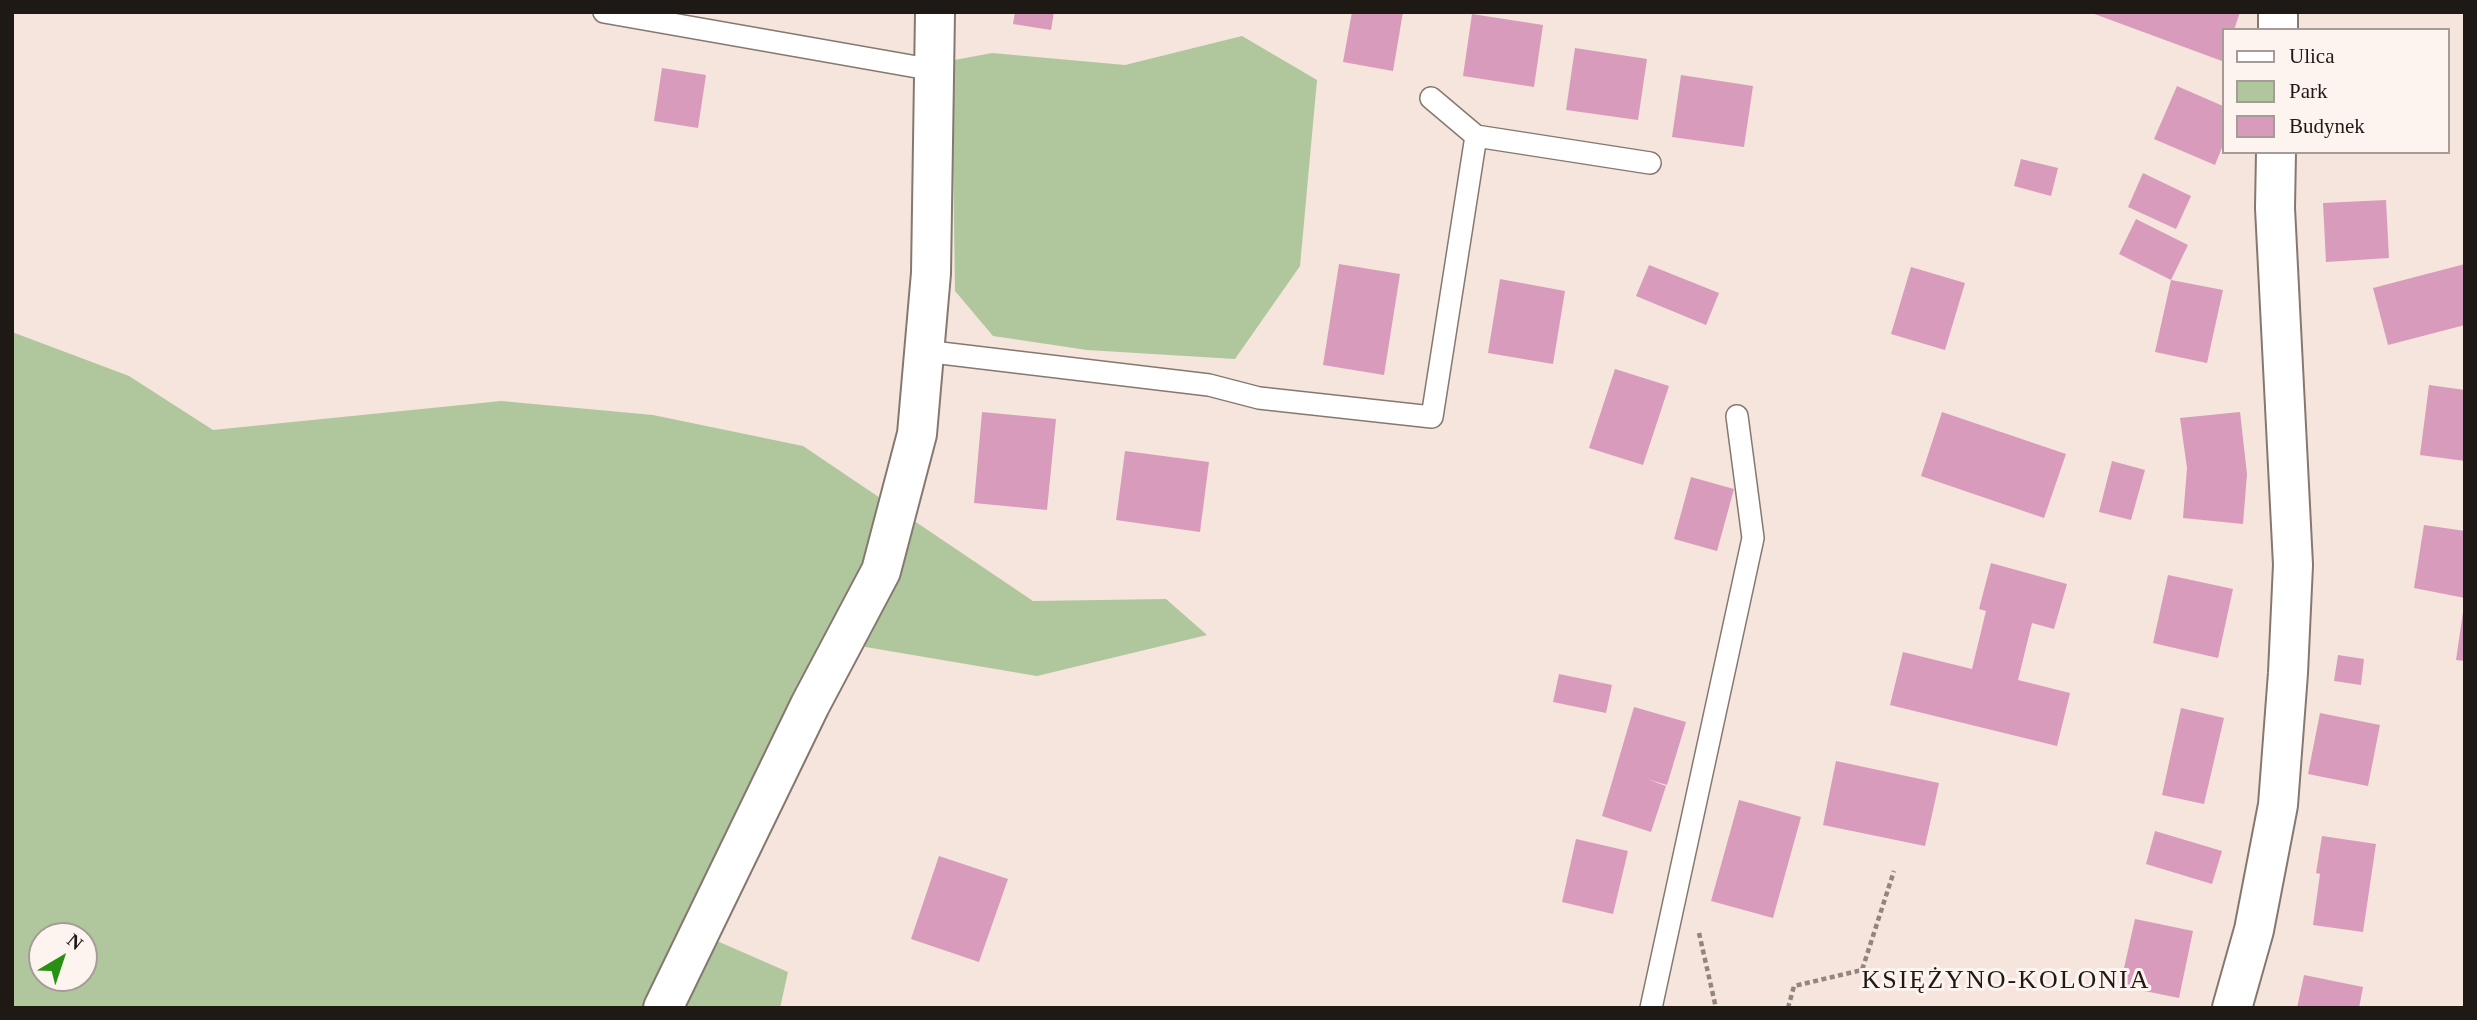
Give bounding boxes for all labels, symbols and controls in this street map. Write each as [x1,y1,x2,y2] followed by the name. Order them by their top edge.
[2222,28,2449,154] legend
[2289,44,2334,68] text: Ulica
[2289,79,2328,103] text: Park
[2289,114,2365,138] text: Budynek
[28,922,98,992] north arrow
[63,929,87,954] text: N
[1863,965,2149,997] district label: KSIĘŻYNO-KOLONIA

